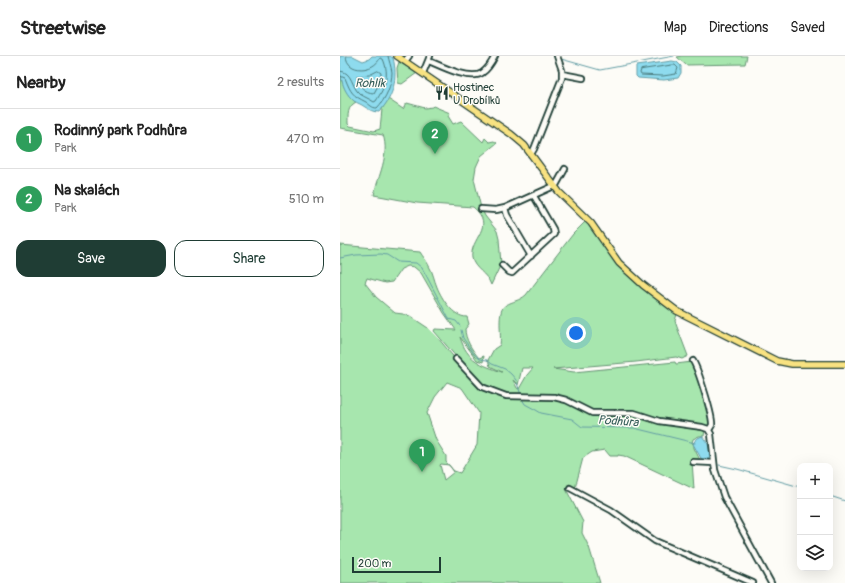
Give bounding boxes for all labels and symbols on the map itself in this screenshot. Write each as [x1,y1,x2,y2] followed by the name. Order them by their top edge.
[355,76,386,91] water label: Rohlík
[453,81,501,107] place label: Hostinec U Drobílků
[434,85,450,101] restaurant icon: Hostinec U Drobílků
[422,121,448,154] pin: 2
[566,323,586,343] your location
[597,413,640,430] water label: Podhůra
[409,439,435,472] pin: 1
[352,555,441,574] scale bar

